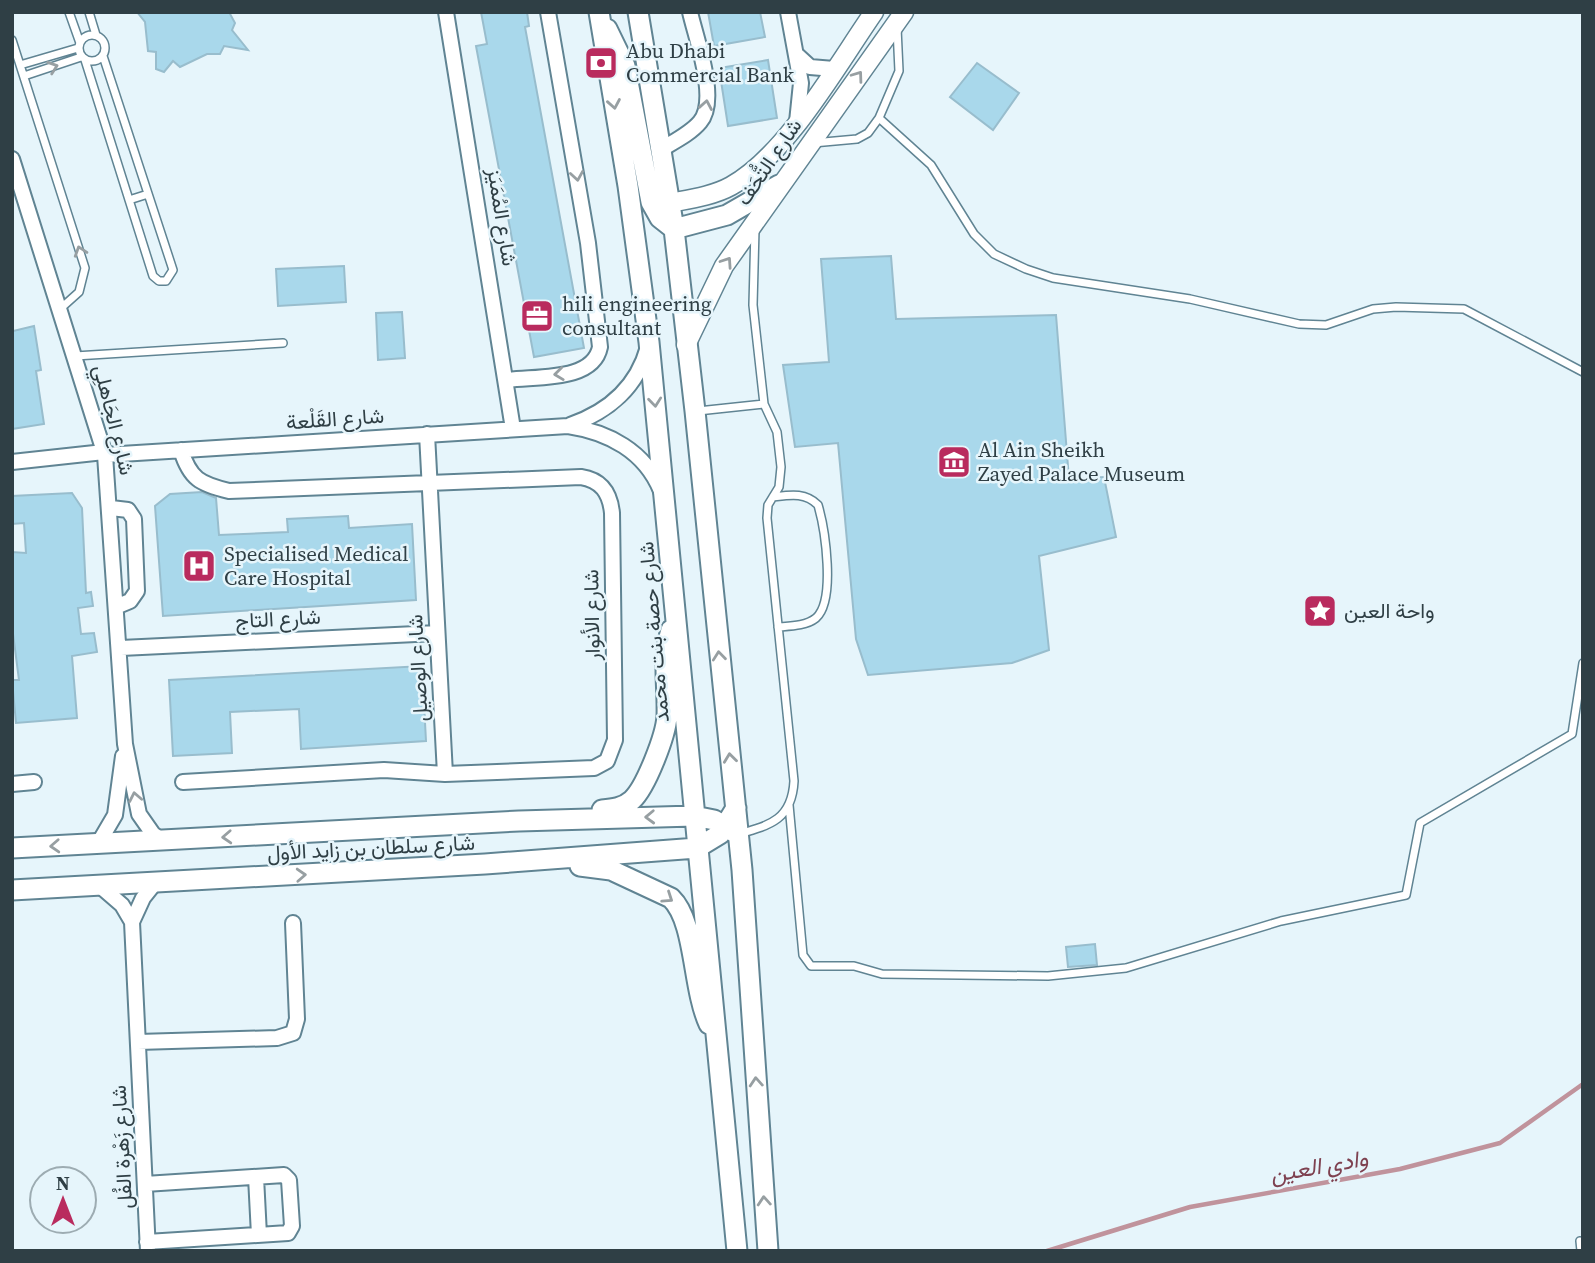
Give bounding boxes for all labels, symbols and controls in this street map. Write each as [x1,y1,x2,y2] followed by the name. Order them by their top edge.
[626,36,795,89] place label: Abu Dhabi Commercial Bank
[582,44,620,82] bank icon: Abu Dhabi Commercial Bank
[46,61,58,75] one-way arrow
[849,71,862,84] one-way arrow
[606,98,621,110] one-way arrow
[698,99,713,110] one-way arrow
[729,112,808,211] street label: شارع التُّحَف
[480,165,525,268] street label: شارع المُمَيَز
[569,170,584,182] one-way arrow
[74,245,88,257] one-way arrow
[719,257,731,270] one-way arrow
[562,289,712,342] place label: hili engineering consultant
[518,297,556,335] office icon: hili engineering consultant
[84,362,142,479] street label: شارع الجَاهلِي
[553,366,564,381] one-way arrow
[647,397,662,408] one-way arrow
[285,401,385,436] street label: شارع القَلْعة
[978,435,1185,488] place label: Al Ain Sheikh Zayed Palace Museum
[935,443,973,481] museum icon: Al Ain Sheikh Zayed Palace Museum
[224,539,408,592] place label: Specialised Medical Care Hospital
[631,540,676,724] street label: شارع حصة بنت محمد
[180,547,218,585] hospital icon: Specialised Medical Care Hospital
[576,569,607,662] street label: شارع الأنوار
[1301,592,1339,630] place icon: واحة العين
[1344,596,1434,625] place label: واحة العين
[234,602,321,635] street label: شارع التاج
[400,614,435,722] street label: شارع الوصيل
[712,650,727,661] one-way arrow
[722,752,737,764] one-way arrow
[128,791,143,803] one-way arrow
[644,810,655,825] one-way arrow
[266,828,476,867] street label: شارع سلطان بن زايد الأول
[221,829,232,844] one-way arrow
[49,838,60,853] one-way arrow
[295,868,306,883] one-way arrow
[660,890,673,903] one-way arrow
[748,1077,763,1088] one-way arrow
[104,1084,139,1210] street label: شارع زَهْرة الفُل
[1267,1142,1371,1193] water label: وادي العين
[28,1165,98,1235] north arrow
[56,1170,70,1196] text: N
[757,1195,772,1206] one-way arrow

